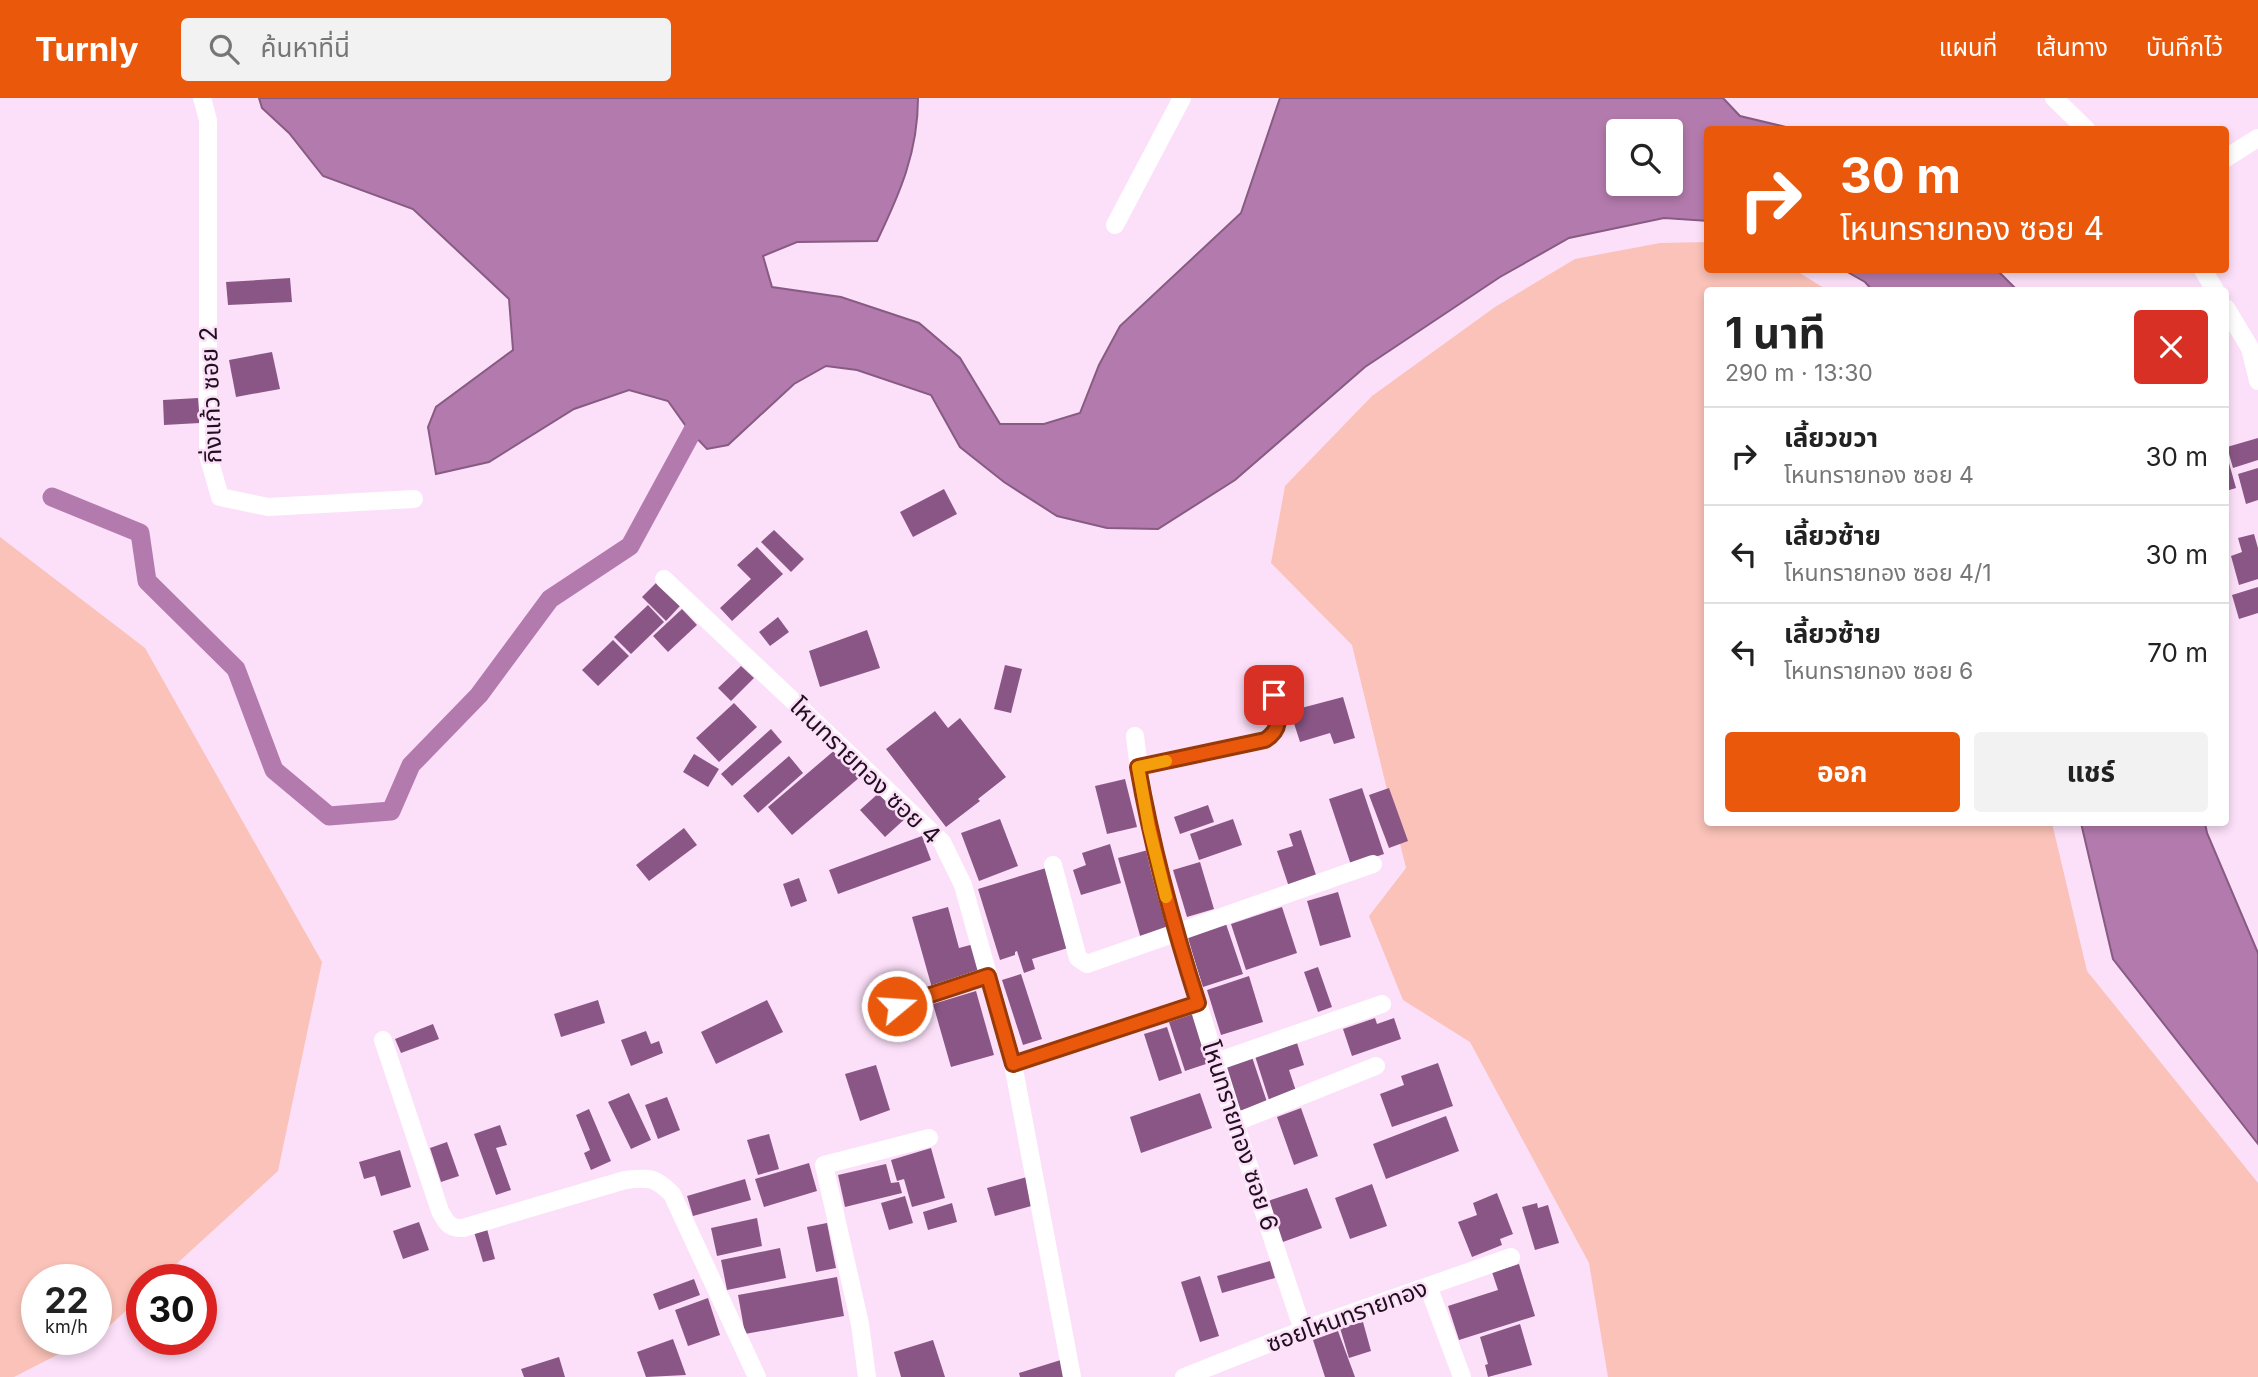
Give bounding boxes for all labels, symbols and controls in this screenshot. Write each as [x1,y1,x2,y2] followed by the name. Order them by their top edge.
[181,18,671,81] search box
[35,29,139,69] text: Turnly
[205,30,243,68] icon: search
[261,32,350,63] text: ค้นหาที่นี่
[1939,33,1997,62] text: แผนที่
[2035,33,2108,62] text: เส้นทาง
[2146,33,2223,62] text: บันทึกไว้
[1606,119,1683,196] map controls
[1606,119,1683,196] button: search
[1840,146,1961,205] text: 30 m
[1725,154,1816,245] icon: right
[1840,209,2104,248] text: โหนทรายทอง ซอย 4
[1725,307,1826,358] text: 1 นาที
[2134,310,2208,384] button: close
[193,326,227,464] street label: กิ่งแก้ว ซอย 2
[1725,359,1873,387] text: 290 m · 13:30
[1784,422,1878,453] text: เลี้ยวขวา
[1725,437,1763,475] icon: right
[2145,441,2208,472] text: 30 m
[1784,461,1974,489] text: โหนทรายทอง ซอย 4
[1784,520,1881,551] text: เลี้ยวซ้าย
[1725,535,1763,573] icon: left
[2145,539,2208,570] text: 30 m
[1784,559,1992,587] text: โหนทรายทอง ซอย 4/1
[1784,618,1881,649] text: เลี้ยวซ้าย
[1725,633,1763,671] icon: left
[2147,637,2208,668] text: 70 m
[1784,657,1973,685] text: โหนทรายทอง ซอย 6
[1244,665,1304,725] pin
[1255,676,1293,714] icon: arrive
[784,691,947,850] street label: โหนทรายทอง ซอย 4
[1725,732,1960,812] button: ออก
[1974,732,2208,812] button: แชร์
[860,969,934,1043] position arrow
[1196,1037,1285,1234] street label: โหนทรายทอง ซอย 6
[126,1264,217,1355] speed limit sign: 30
[1262,1273,1431,1358] street label: ซอยโหนทรายทอง
[44,1279,89,1321] text: 22
[45,1316,88,1337] text: km/h

